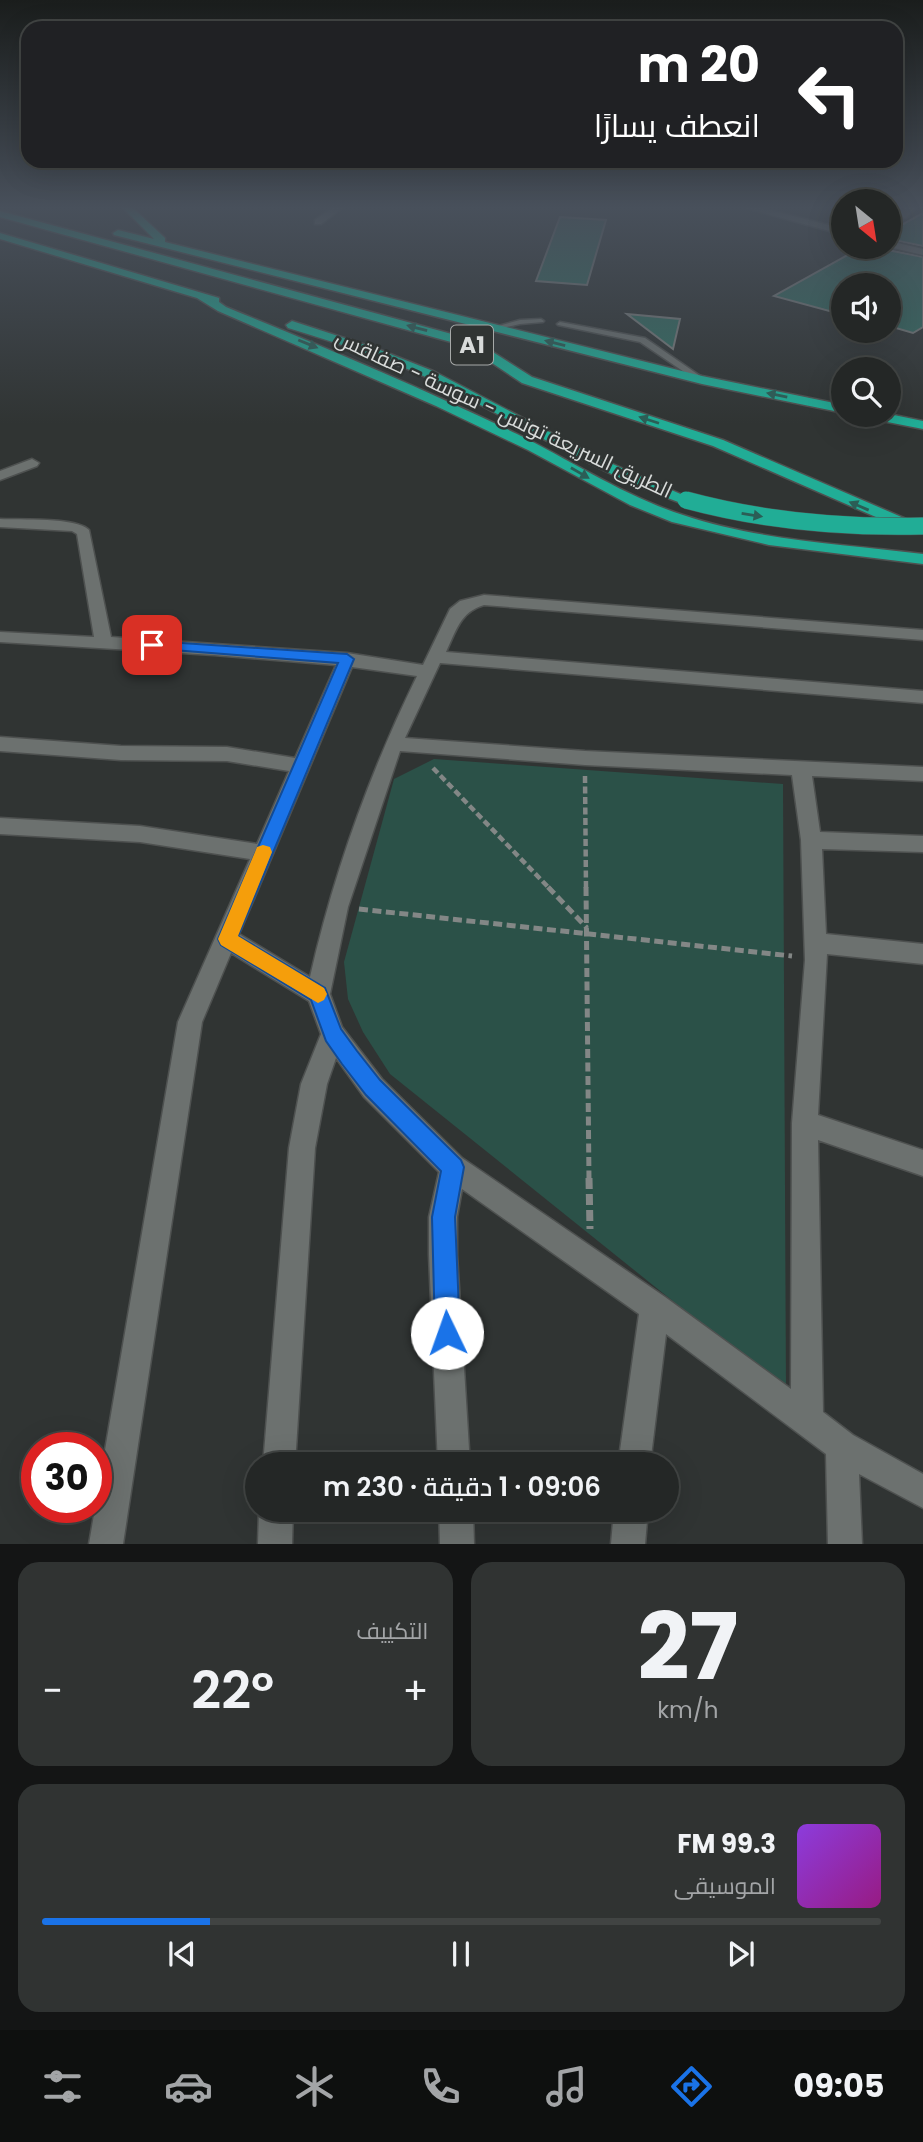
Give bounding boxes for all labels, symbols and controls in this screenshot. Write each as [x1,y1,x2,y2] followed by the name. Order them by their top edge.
[638,31,760,99] text: 20 m
[784,49,875,140] icon: left
[594,103,760,148] text: انعطف يسارًا
[831,189,901,259] north arrow
[831,189,901,427] map controls
[831,273,901,343] button: sound
[406,322,427,332] one-way arrow
[331,323,677,505] street label: الطريق السريعة تونس - سوسة - صفاقس
[451,326,493,364] road number: A1
[544,337,566,348] one-way arrow
[297,339,318,350] one-way arrow
[831,357,901,427] button: search
[766,390,788,401] one-way arrow
[639,414,660,424] one-way arrow
[570,467,589,479] one-way arrow
[849,500,870,511] one-way arrow
[742,510,764,521] one-way arrow
[122,615,182,675] pin
[133,626,171,664] icon: arrive
[410,1296,484,1370] position arrow
[21,1432,112,1523] speed limit sign: 30
[323,1469,601,1505] text: 09:06 · 1 دقيقة · 230 m
[637,1583,738,1711] text: 27
[356,1615,429,1647] text: التكييف
[191,1654,274,1727] text: 22°
[42,1664,63,1717] text: −
[403,1664,429,1717] text: +
[657,1694,718,1726] text: km/h
[677,1826,776,1862] text: 99.3 FM
[674,1870,776,1902] text: الموسيقى
[163,1935,201,1973] icon: previous
[442,1935,480,1973] icon: pause
[722,1935,760,1973] icon: next
[38,2062,87,2111] icon: filters
[164,2062,213,2111] icon: car
[290,2062,339,2111] icon: climate
[416,2062,465,2111] icon: phone
[542,2062,591,2111] icon: music
[667,2062,716,2111] icon: directions
[793,2063,885,2108] text: 09:05

